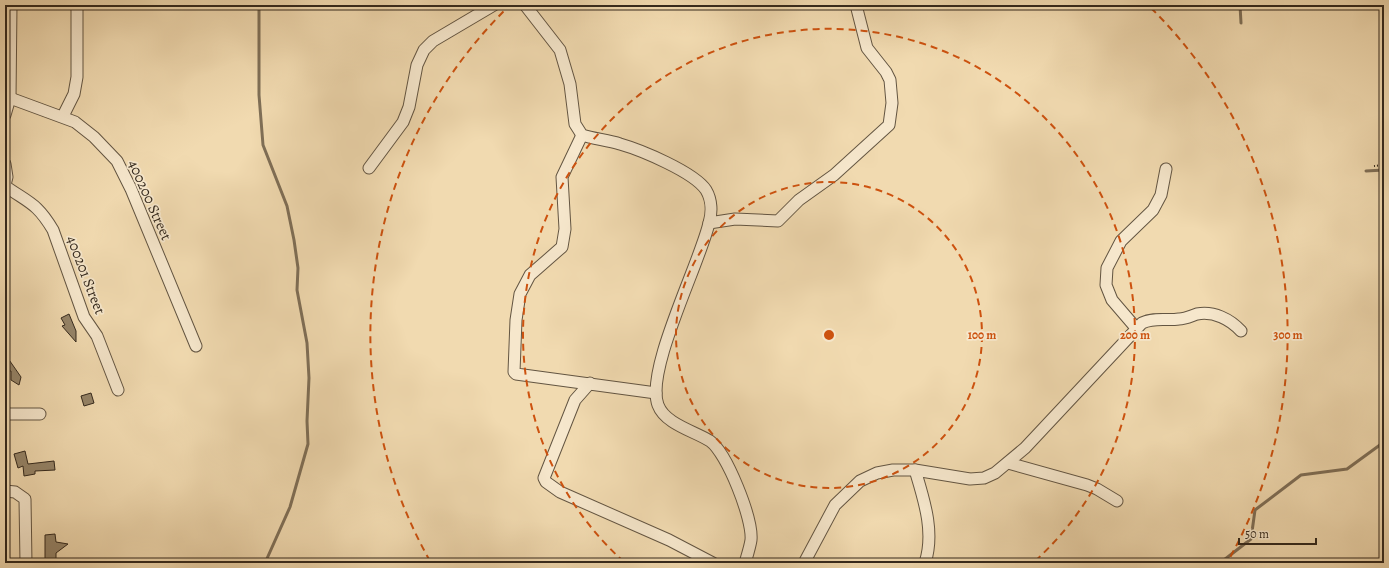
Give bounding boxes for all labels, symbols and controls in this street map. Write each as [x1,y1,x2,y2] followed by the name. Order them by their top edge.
[123,157,177,243] street label: 400200 Street
[62,233,110,317] street label: 400201 Street
[968,327,996,343] text: 100 m
[1120,327,1150,343] text: 200 m
[1273,327,1303,343] text: 300 m
[822,328,836,342] centre of rings
[1239,520,1316,546] scale bar
[1245,526,1269,542] text: 50 m

